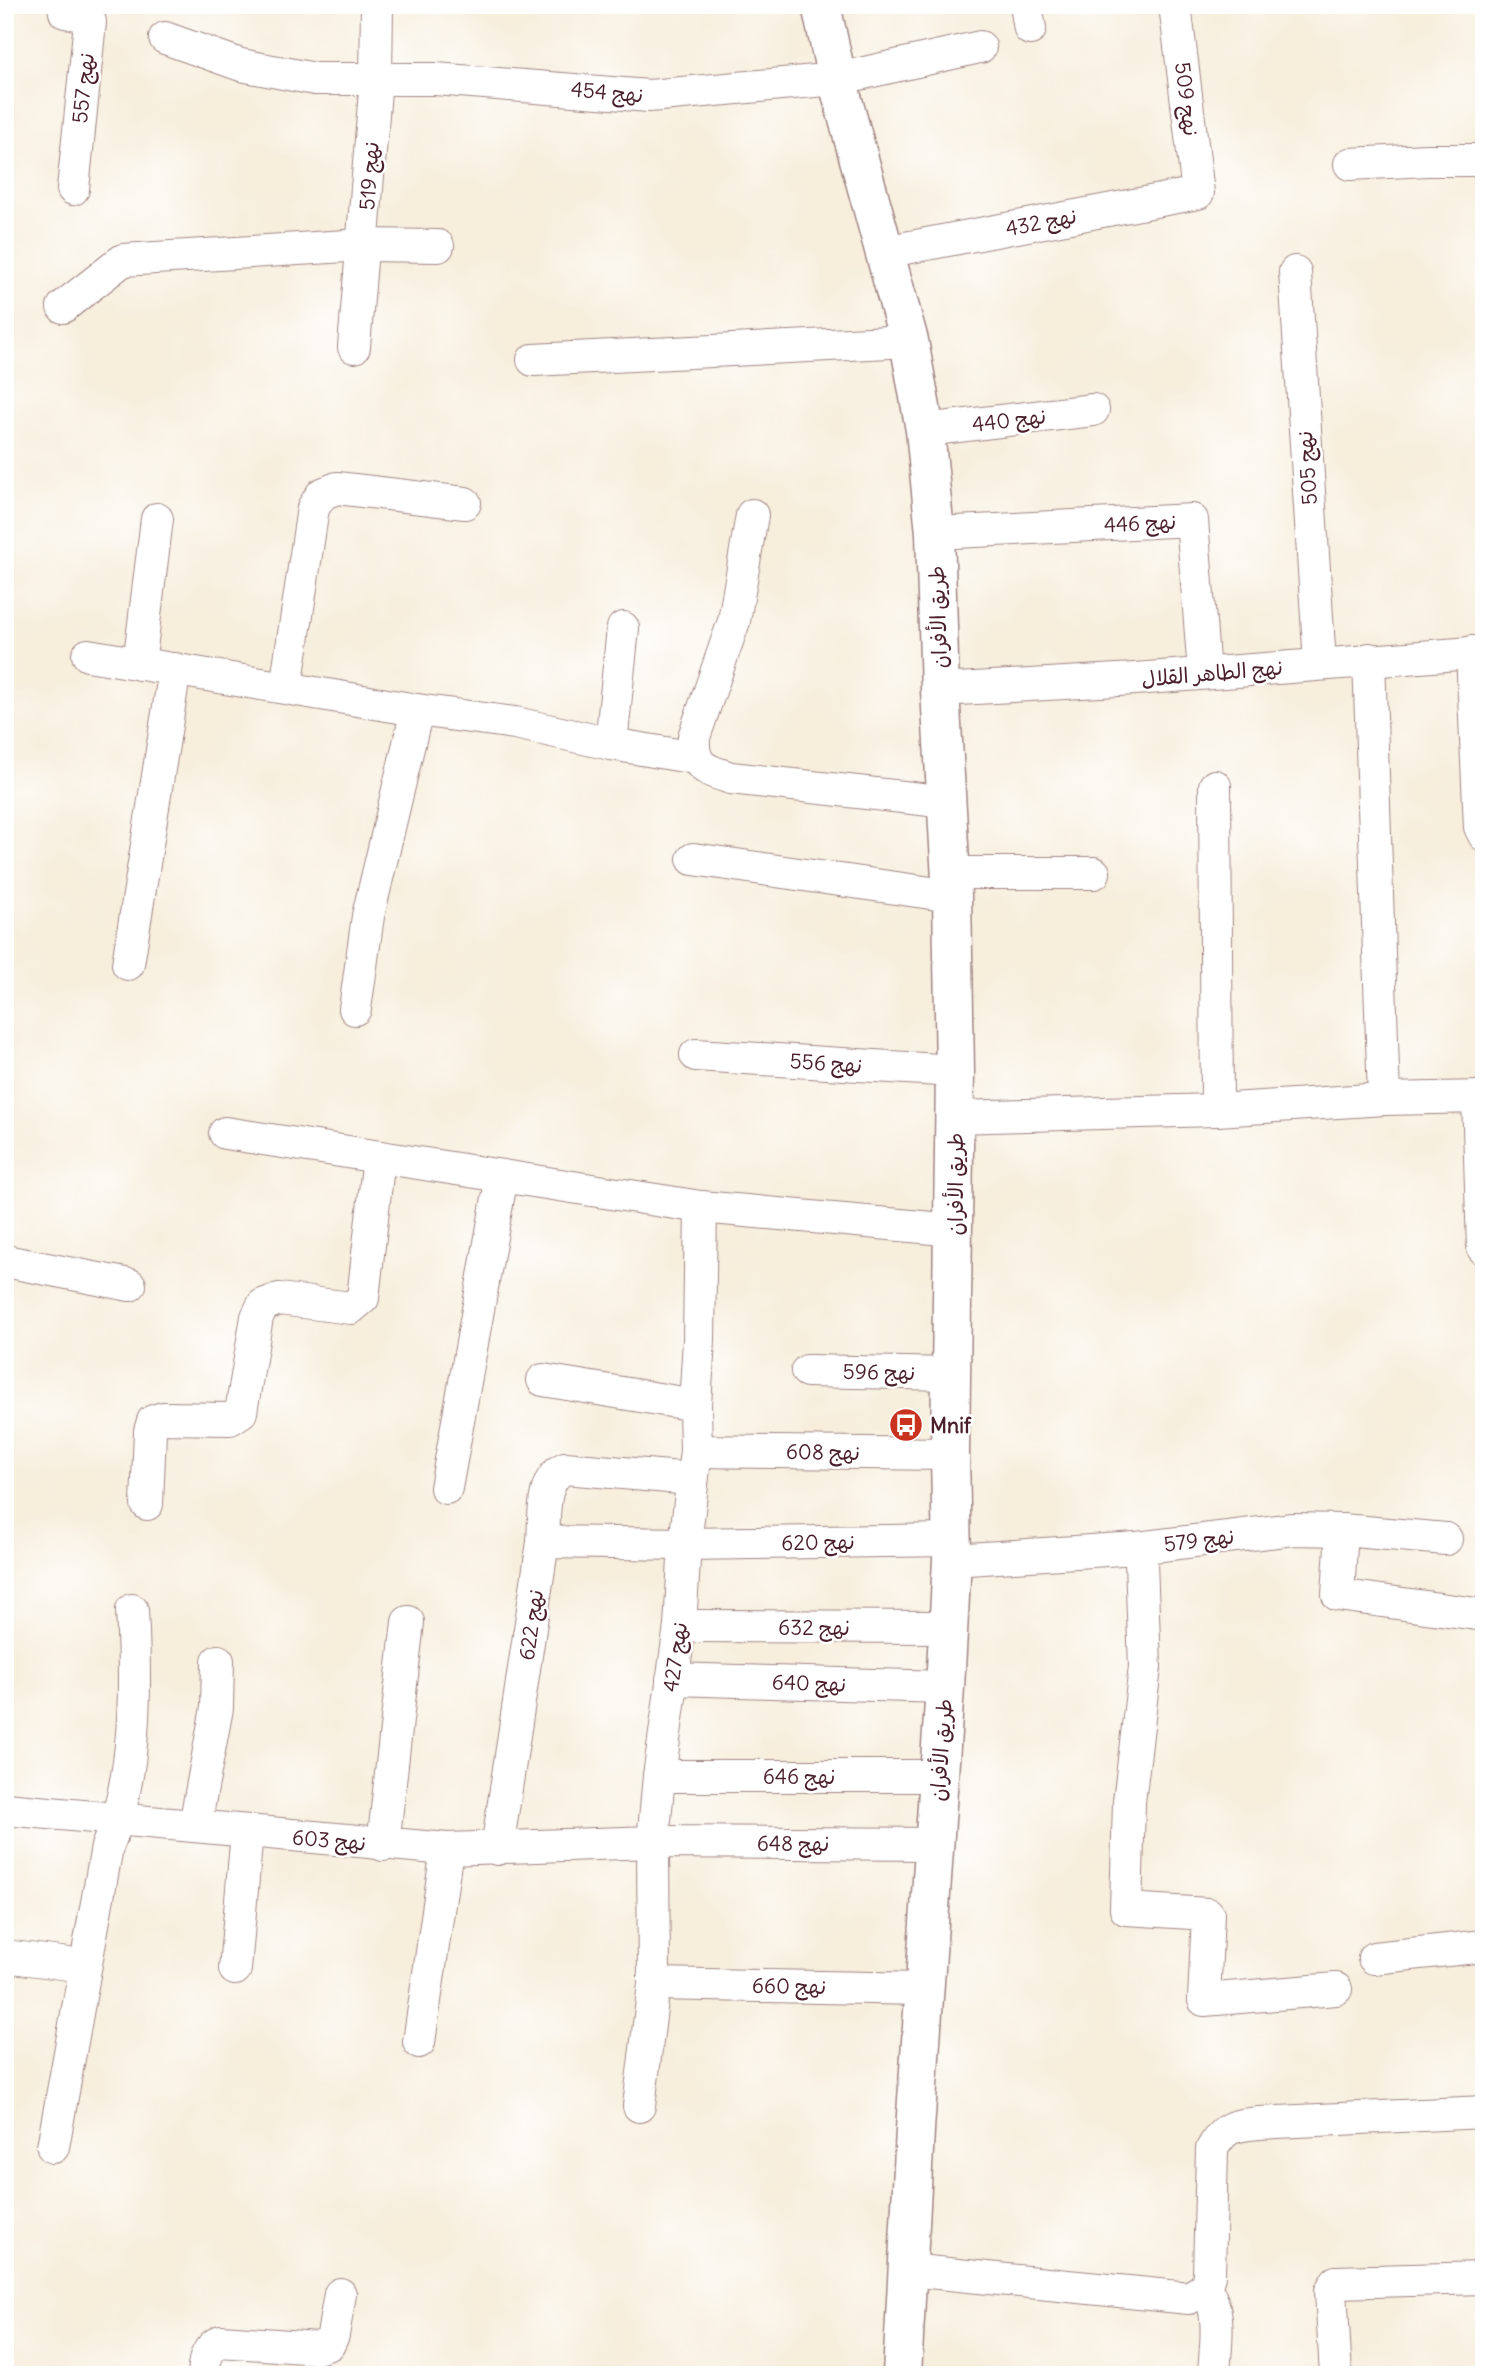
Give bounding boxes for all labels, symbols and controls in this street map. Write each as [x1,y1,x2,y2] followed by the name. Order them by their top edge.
[66,51,101,125] street label: نهج 557
[1168,61,1205,138] street label: نهج 509
[570,75,644,110] street label: نهج 454
[353,141,386,211] street label: نهج 519
[1003,202,1079,243] street label: نهج 432
[970,402,1048,439] street label: نهج 440
[1291,430,1324,506] street label: نهج 505
[1103,508,1177,539] street label: نهج 446
[923,565,953,669] street label: طريق الأفران
[1140,653,1284,694] street label: نهج الطاهر القلال
[789,1047,863,1080] street label: نهج 556
[942,1133,969,1235] street label: طريق الأفران
[843,1358,915,1387] street label: نهج 596
[887,1406,925,1444] bus stop icon: Mnif
[930,1412,972,1439] place label: Mnif
[786,1438,860,1467] street label: نهج 608
[1162,1522,1236,1559] street label: نهج 579
[781,1528,855,1557] street label: نهج 620
[513,1588,550,1662] street label: نهج 622
[778,1614,850,1642] street label: نهج 632
[657,1620,694,1694] street label: نهج 427
[771,1668,847,1699] street label: نهج 640
[924,1698,958,1802] street label: طريق الأفران
[763,1763,835,1791] street label: نهج 646
[291,1823,367,1858] street label: نهج 603
[757,1830,829,1858] street label: نهج 648
[752,1972,826,2001] street label: نهج 660

